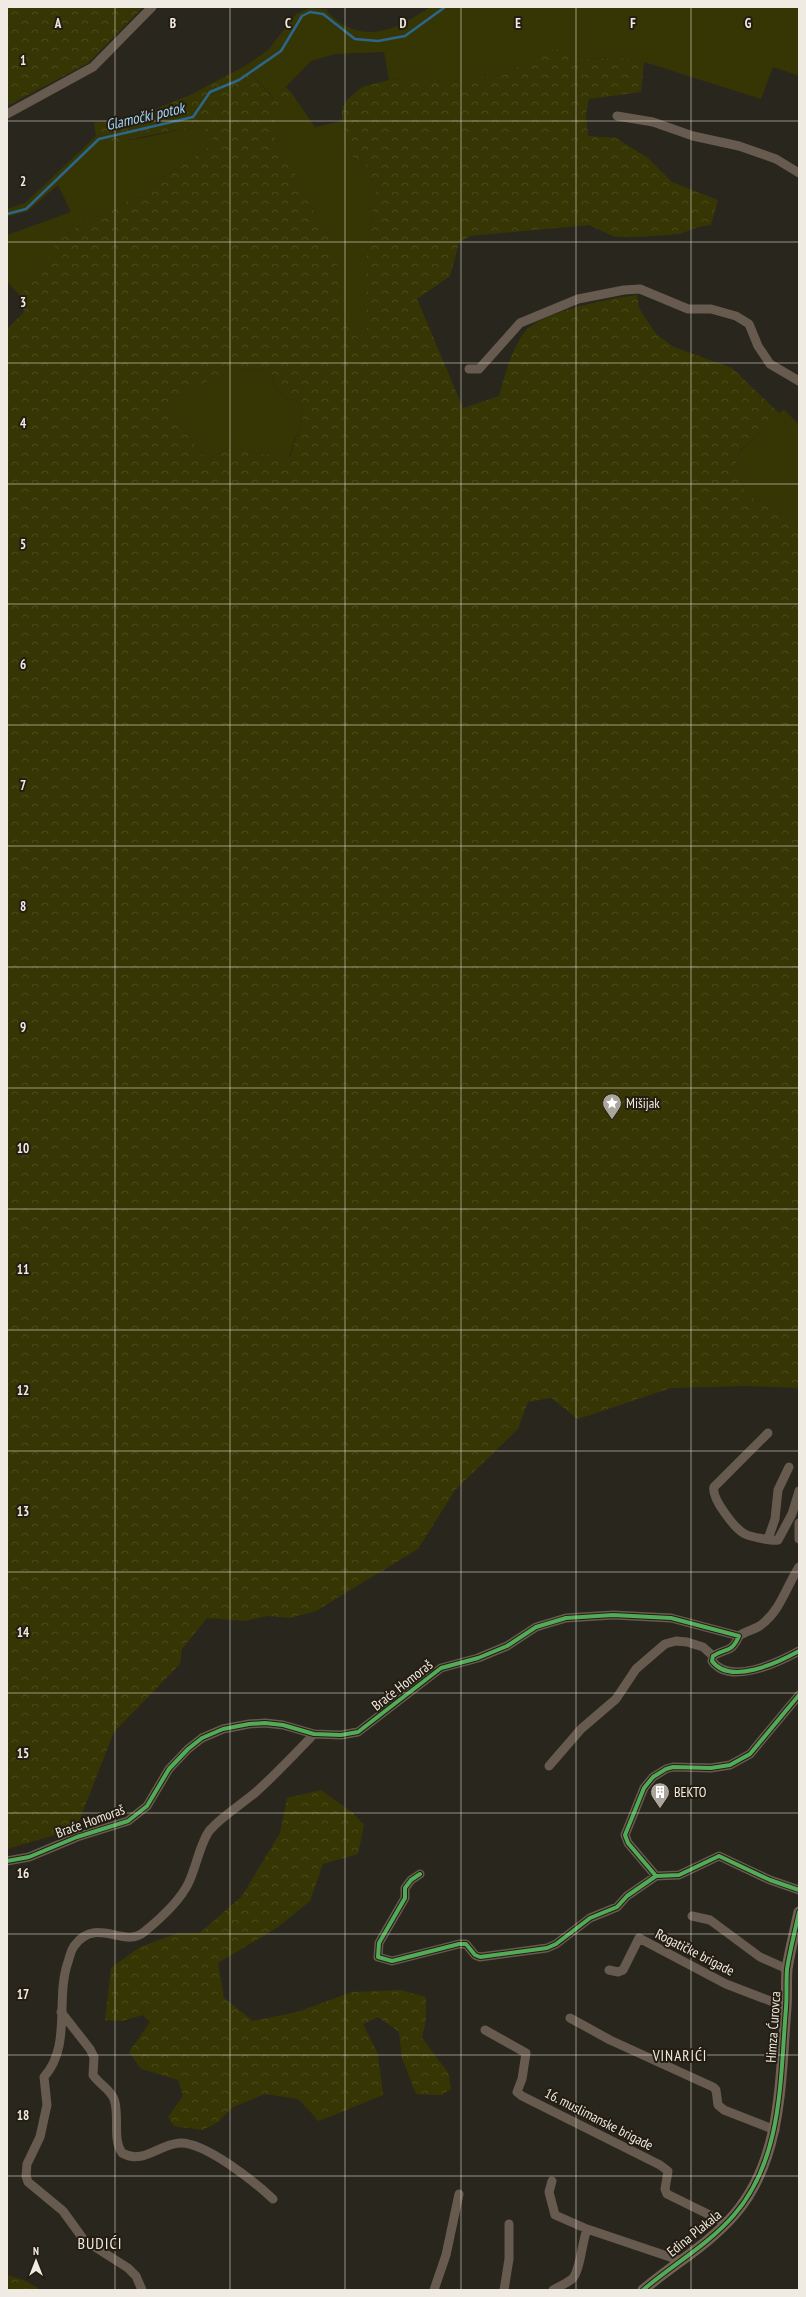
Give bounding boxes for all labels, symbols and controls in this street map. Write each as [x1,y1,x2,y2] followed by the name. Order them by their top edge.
[54,15,62,32] text: A
[170,15,176,32] text: B
[285,15,291,32] text: C
[400,15,407,32] text: D
[515,15,521,32] text: E
[630,15,636,32] text: F
[745,15,752,32] text: G
[20,52,26,69] text: 1
[104,97,188,134] water label: Glamočki potok
[20,173,26,190] text: 2
[20,294,26,311] text: 3
[20,415,27,432] text: 4
[20,536,26,553] text: 5
[20,656,26,673] text: 6
[20,777,26,794] text: 7
[20,898,26,915] text: 8
[20,1019,26,1036] text: 9
[601,1092,623,1120] place icon: Mišijak
[626,1094,660,1112] place label: Mišijak
[17,1140,29,1157] text: 10
[17,1261,29,1278] text: 11
[17,1382,29,1399] text: 12
[17,1503,29,1520] text: 13
[17,1624,30,1641] text: 14
[368,1655,436,1714] street label: Braće Homoraš
[17,1745,29,1762] text: 15
[649,1781,671,1809] building icon: BEKTO
[674,1783,707,1801] place label: BEKTO
[53,1800,127,1842] street label: Braće Homoraš
[17,1865,29,1882] text: 16
[652,1924,738,1980] street label: Rogatičke brigade
[17,1986,29,2003] text: 17
[762,1991,784,2063] street label: Himza Ćurovca
[652,2046,707,2065] district label: VINARIĆI
[542,2084,656,2154] street label: 16. muslimanske brigade
[17,2107,29,2124] text: 18
[663,2206,725,2260] street label: Edina Plakala
[77,2233,123,2253] district label: BUDIĆI
[16,2241,56,2281] north arrow
[33,2244,39,2258] text: N

